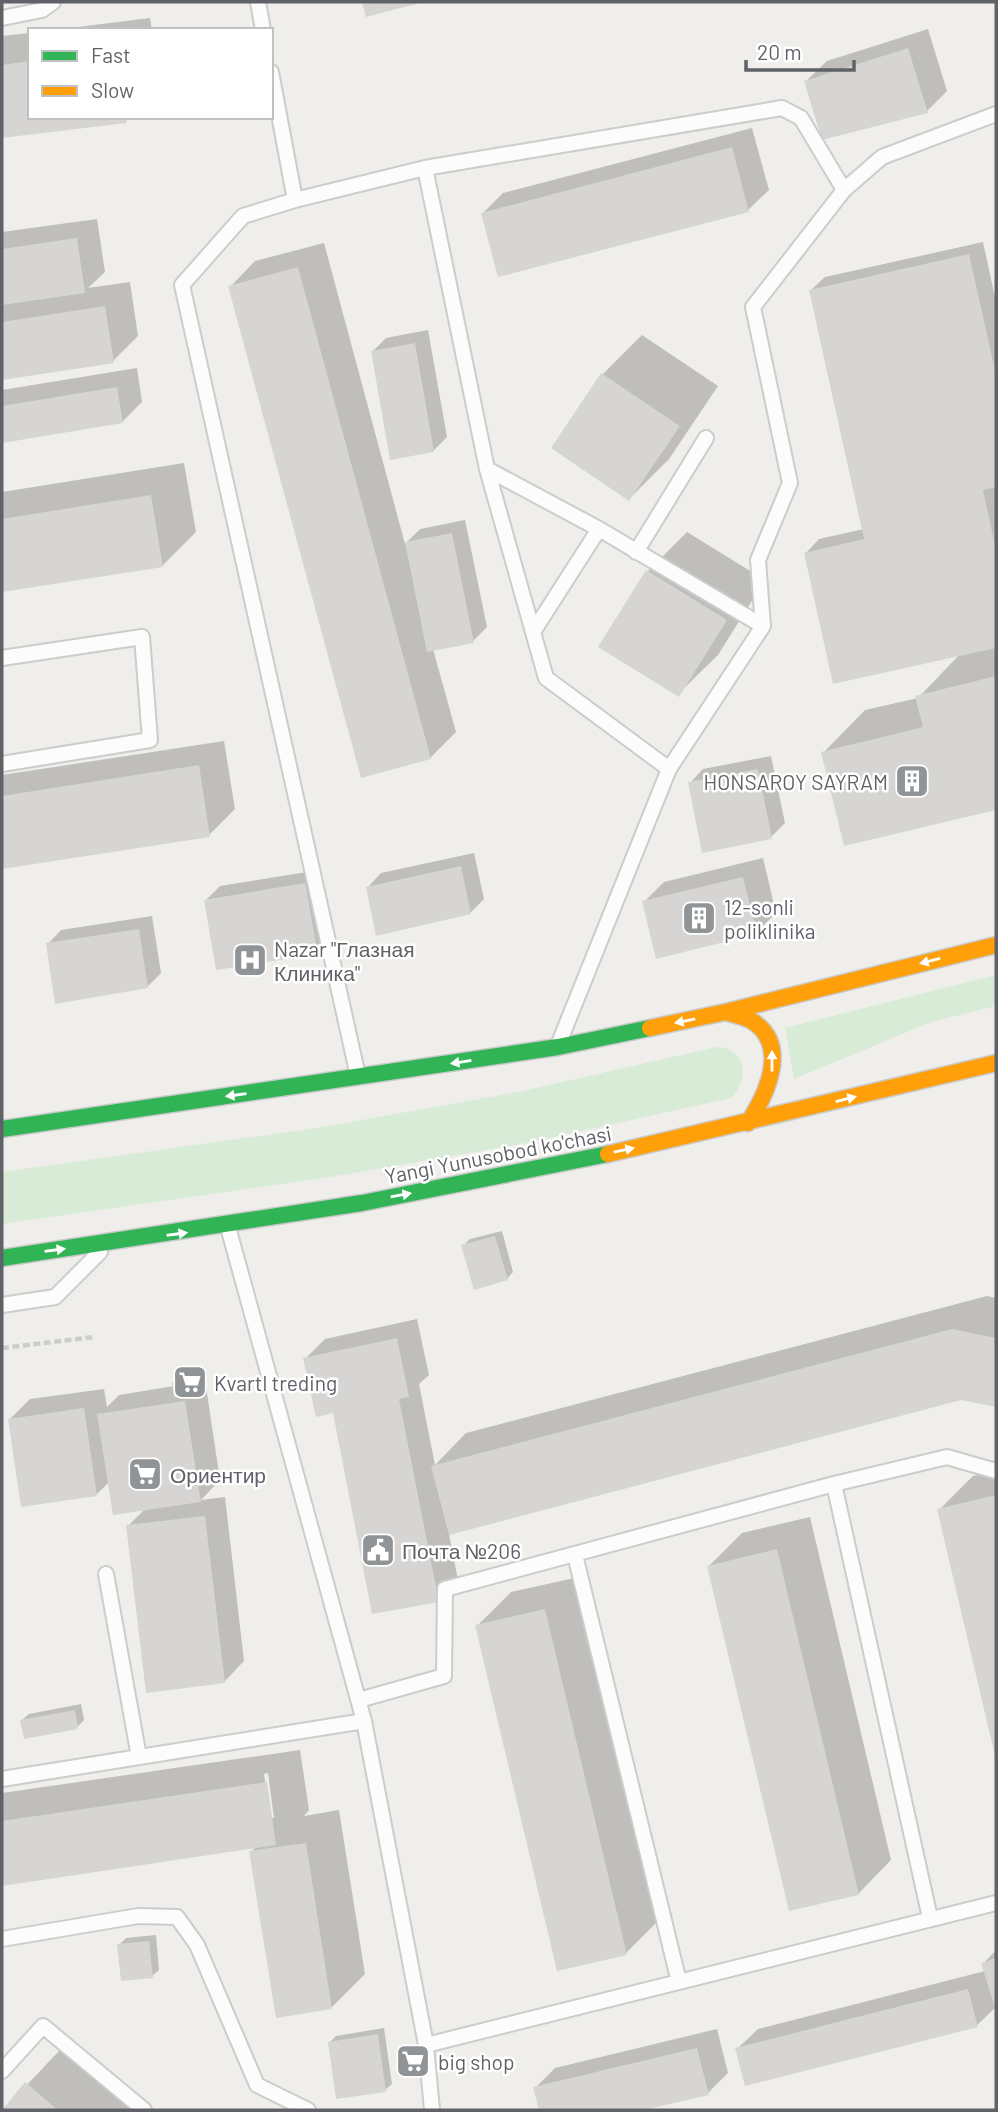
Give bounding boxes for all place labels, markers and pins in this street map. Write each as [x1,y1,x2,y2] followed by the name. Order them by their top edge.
[893,762,931,800] building icon: HONSAROY SAYRAM
[703,769,888,794] place label: HONSAROY SAYRAM
[724,894,816,943] place label: 12-sonli poliklinika
[680,899,718,937] building icon: 12-sonli poliklinika
[274,936,415,985] place label: Nazar "Глазная Клиника"
[231,941,269,979] hospital icon: Nazar "Глазная Клиника"
[171,1363,209,1401] supermarket icon: Kvartl treding
[214,1370,337,1395] place label: Kvartl treding
[126,1455,164,1493] supermarket icon: Ориентир
[170,1462,266,1487] place label: Ориентир
[359,1531,397,1569] public building icon: Почта №206
[402,1538,521,1563] place label: Почта №206
[394,2042,432,2080] supermarket icon: big shop
[438,2049,515,2074] place label: big shop

